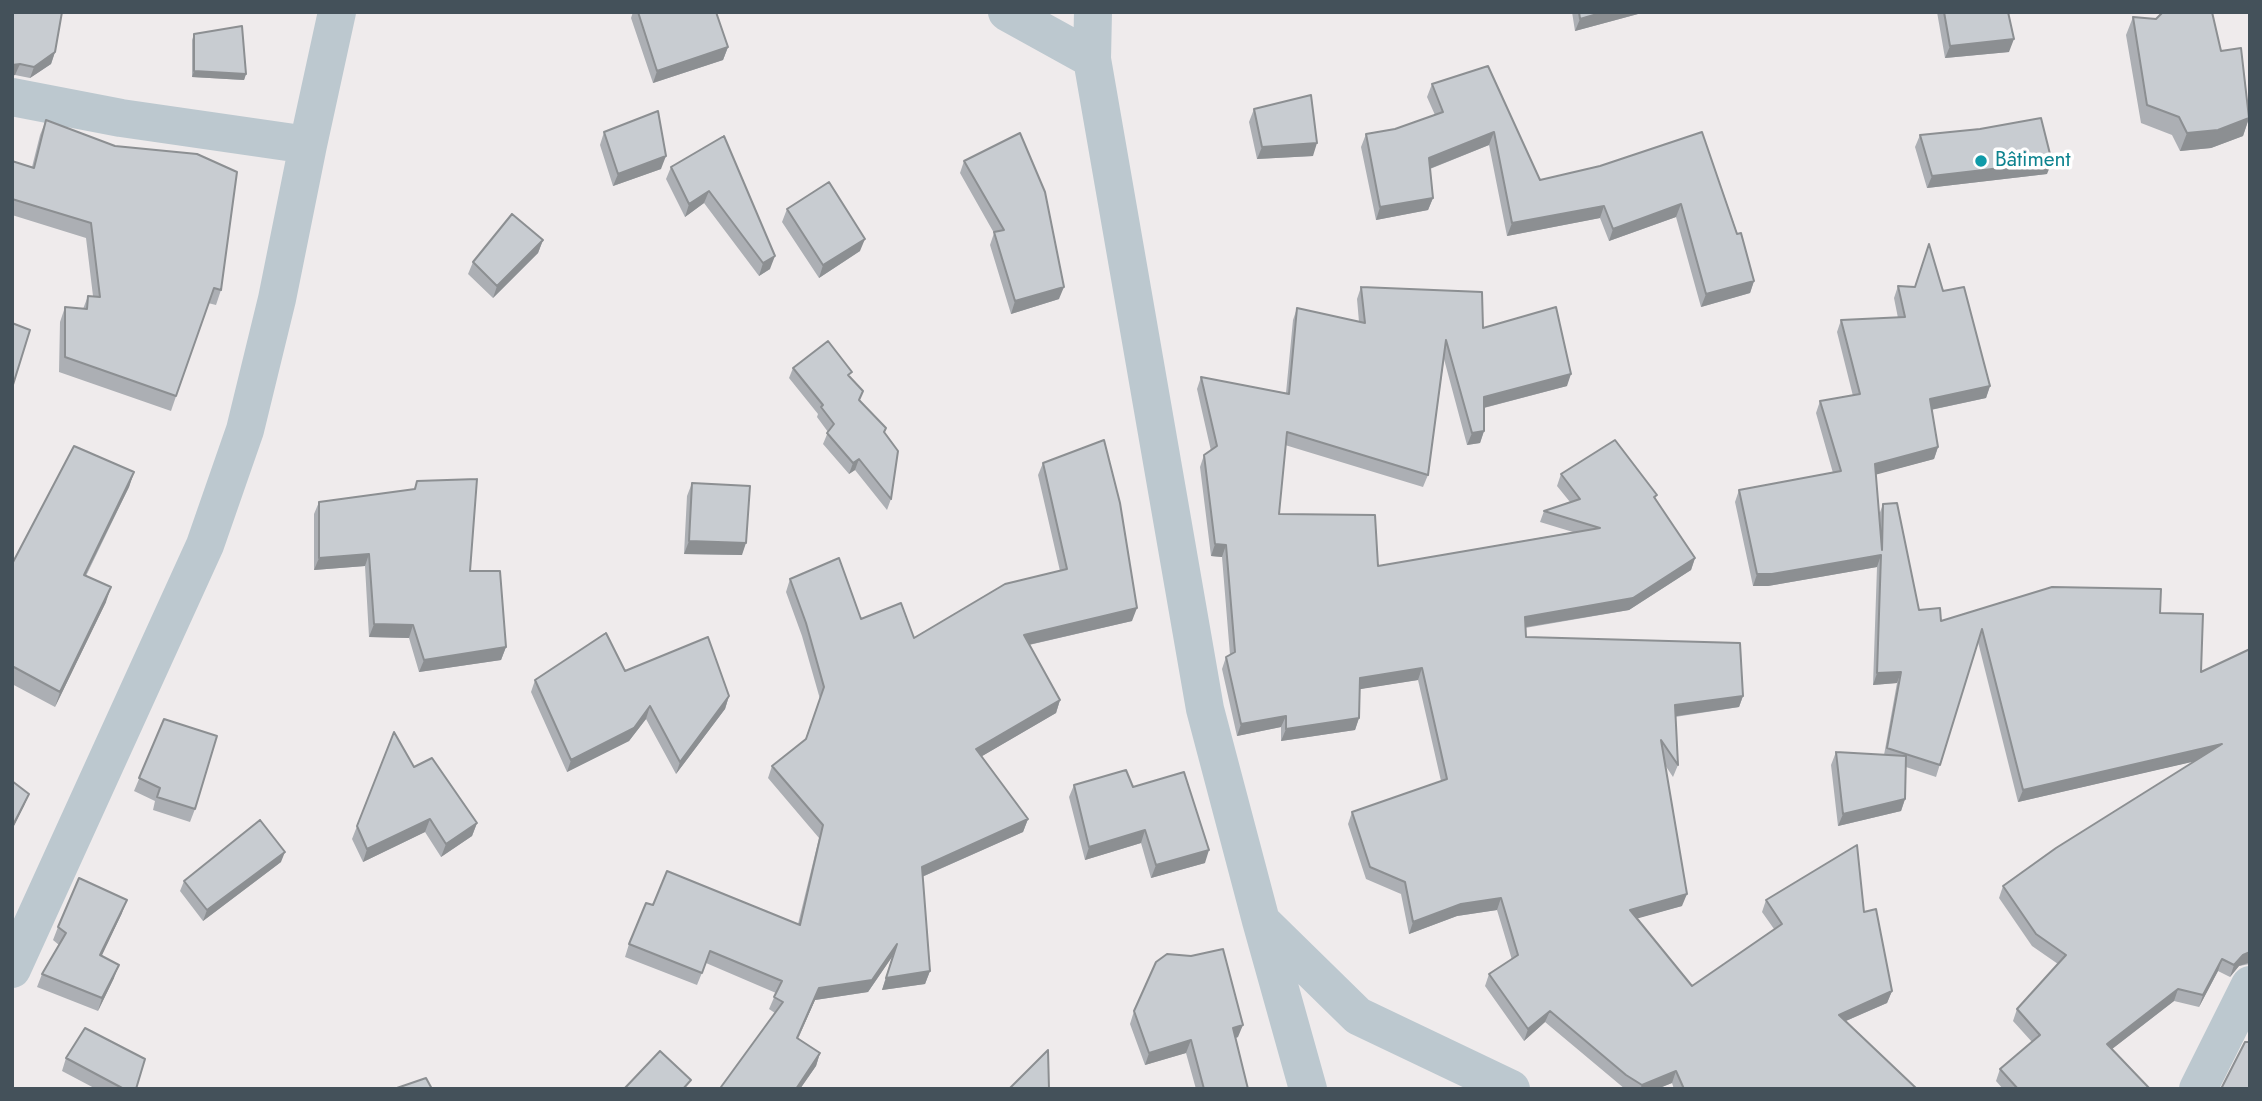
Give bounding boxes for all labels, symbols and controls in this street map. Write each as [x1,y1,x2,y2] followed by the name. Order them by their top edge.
[1995,148,2071,174] place label: Bâtiment
[1973,153,1989,169] marker: Bâtiment

